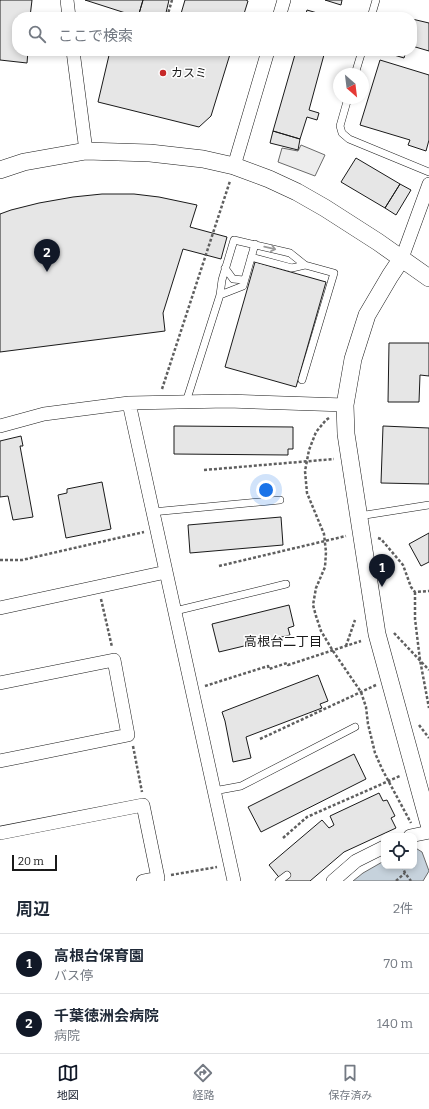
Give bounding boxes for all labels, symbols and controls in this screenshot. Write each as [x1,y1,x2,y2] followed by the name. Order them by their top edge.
[12,12,417,56] search box
[26,23,48,45] icon: search
[58,27,133,45] text: ここで検索
[171,66,207,80] place label: カスミ
[158,68,168,78] marker: カスミ
[333,68,369,104] north arrow
[34,239,60,272] pin: 2
[263,245,276,252] one-way arrow
[256,480,276,500] your location
[369,554,395,587] pin: 1
[244,634,322,649] district label: 高根台二丁目
[381,833,417,869] map controls
[381,833,417,869] button: locate
[12,853,57,872] scale bar
[18,855,44,868] text: 20 m
[16,899,50,920] text: 周辺
[393,901,413,916] text: 2件
[54,947,144,965] text: 高根台保育園
[26,956,32,971] text: 1
[383,956,413,971] text: 70 m
[54,968,93,983] text: バス停
[54,1007,159,1025] text: 千葉徳洲会病院
[25,1016,33,1031] text: 2
[377,1016,413,1031] text: 140 m
[54,1028,80,1043] text: 病院
[57,1062,79,1102] tab: 地図
[192,1062,214,1102] tab: 経路
[328,1062,372,1102] tab: 保存済み

